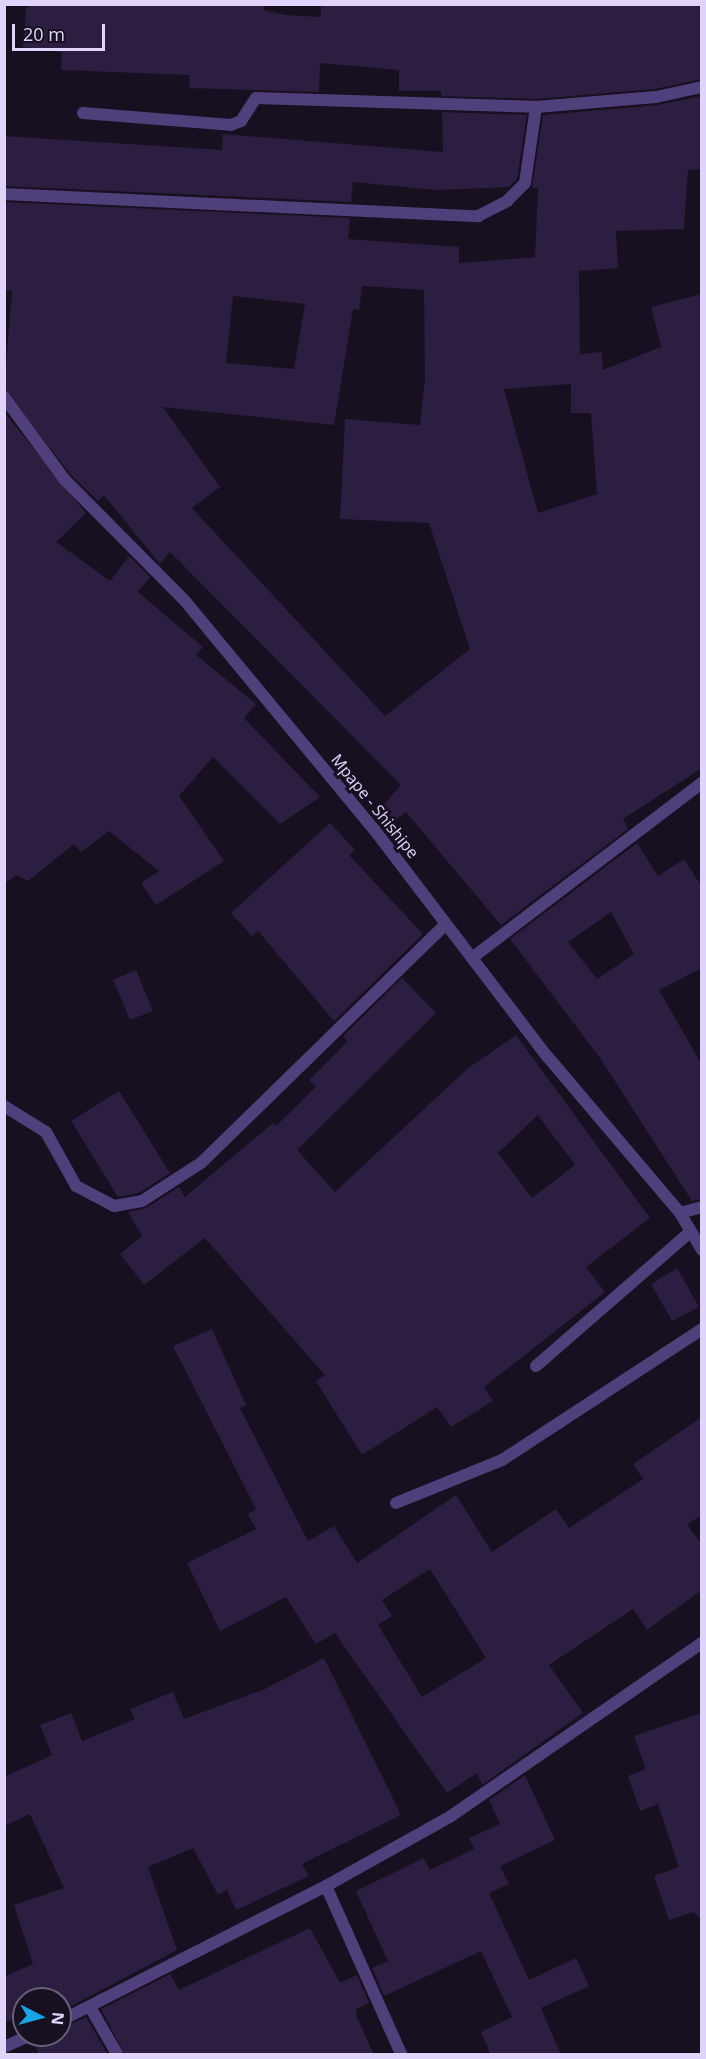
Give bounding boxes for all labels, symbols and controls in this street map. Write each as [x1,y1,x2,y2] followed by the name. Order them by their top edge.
[15,12,108,50] scale bar
[23,22,65,46] text: 20 m
[327,750,423,862] street label: Mpape - Shishipe
[12,1987,72,2047] north arrow
[46,2011,70,2026] text: N

